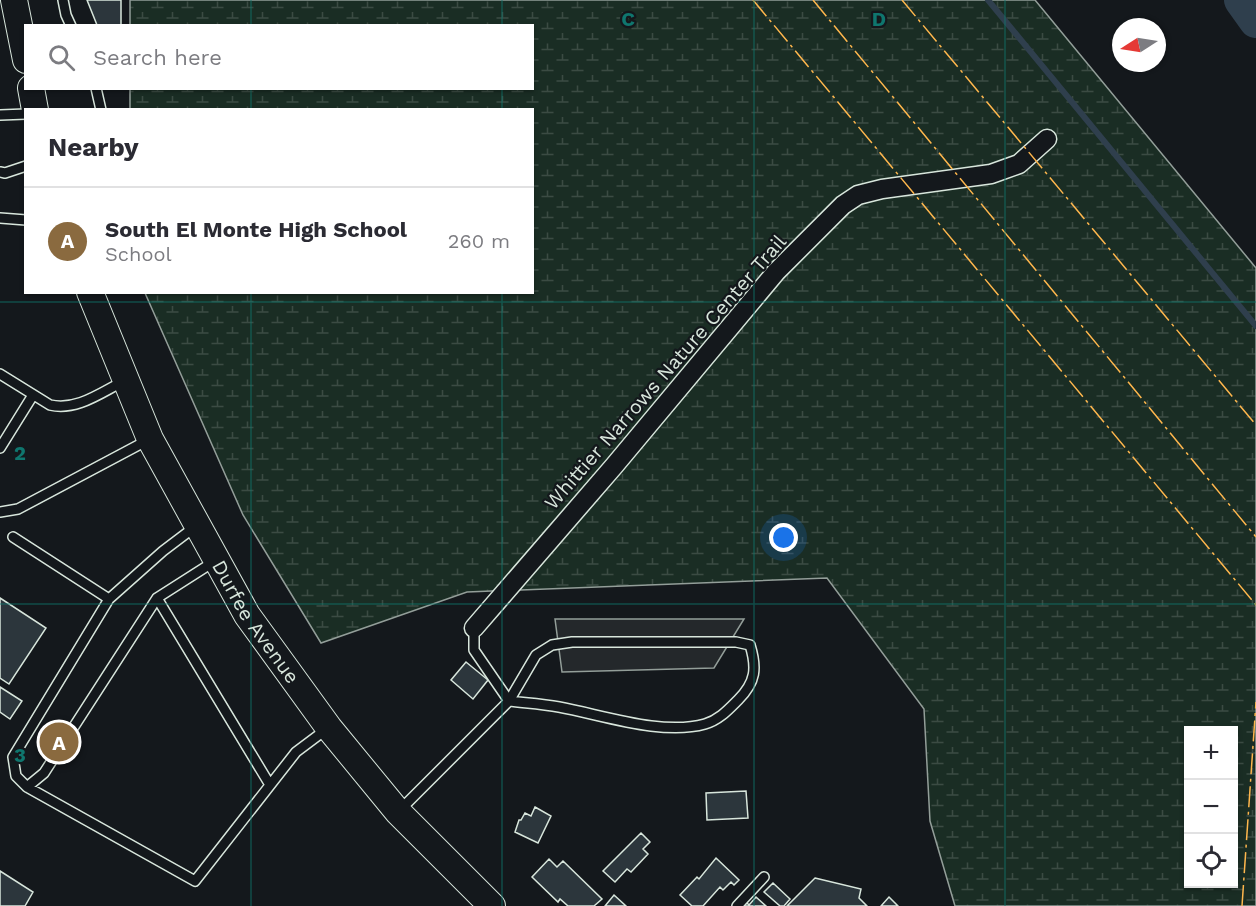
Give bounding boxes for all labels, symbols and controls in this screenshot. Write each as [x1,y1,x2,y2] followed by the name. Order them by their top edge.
[621,7,635,31] text: C
[872,7,886,31] text: D
[1112,18,1166,72] north arrow
[24,24,534,90] search box
[45,41,78,74] icon: search
[93,45,222,70] text: Search here
[48,132,139,162] text: Nearby
[105,217,407,242] text: South El Monte High School
[61,229,74,253] text: A
[448,229,510,253] text: 260 m
[539,230,791,514] street label: Whittier Narrows Nature Center Trail
[105,242,172,266] text: School
[14,441,26,465] text: 2
[769,523,798,552] your location
[207,556,305,688] street label: Durfee Avenue
[40,720,78,764] pin: A
[1184,726,1238,888] map controls
[1184,726,1238,780] button: +
[14,743,26,767] text: 3
[1184,780,1238,834] button: −
[1184,834,1238,888] button: locate

